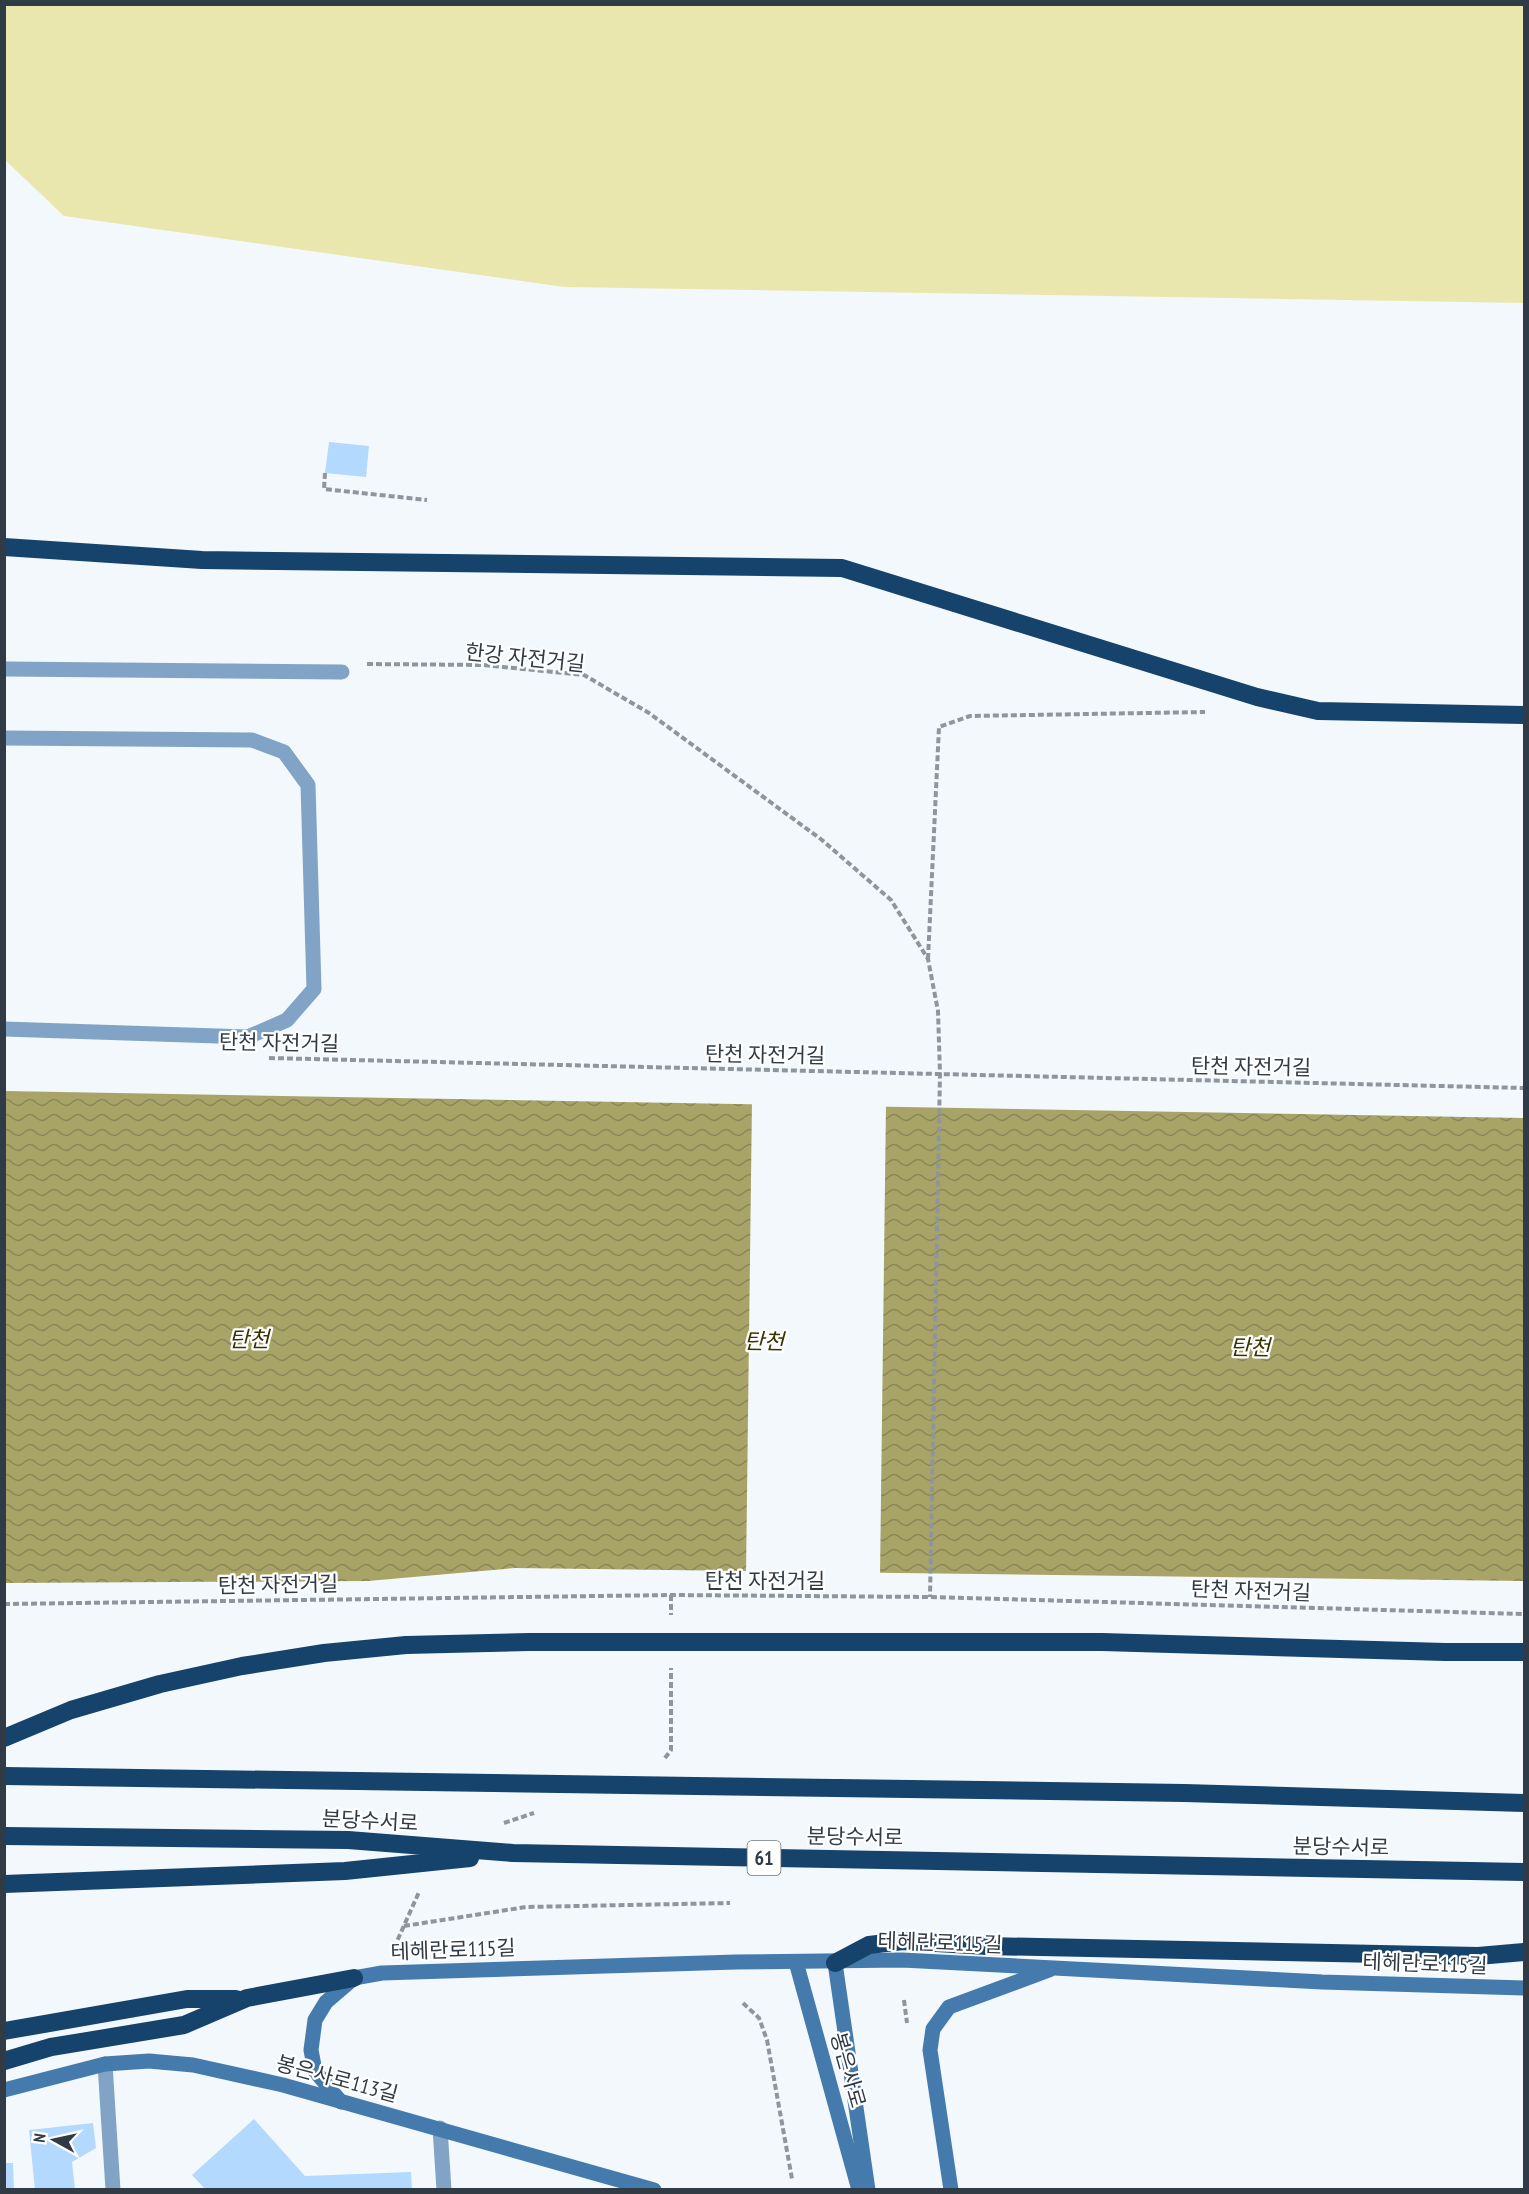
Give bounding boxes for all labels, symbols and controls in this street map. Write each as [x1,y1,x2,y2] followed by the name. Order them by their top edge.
[464,638,586,677] street label: 한강 자전거길
[219,1028,339,1057] street label: 탄천 자전거길
[705,1040,825,1069] street label: 탄천 자전거길
[1191,1052,1311,1081] street label: 탄천 자전거길
[229,1325,272,1353] water label: 탄천
[744,1327,787,1355] water label: 탄천
[1230,1333,1273,1361] water label: 탄천
[705,1567,825,1594] street label: 탄천 자전거길
[218,1570,338,1599] street label: 탄천 자전거길
[1190,1575,1312,1606] street label: 탄천 자전거길
[321,1804,419,1837] street label: 분당수서로
[806,1822,904,1851] street label: 분당수서로
[1292,1832,1390,1861] street label: 분당수서로
[748,1841,780,1875] road number: 61
[877,1927,1003,1958] street label: 테헤란로115길
[390,1934,516,1965] street label: 테헤란로115길
[1362,1948,1488,1979] street label: 테헤란로115길
[825,2029,872,2111] street label: 봉은사로
[273,2049,401,2108] street label: 봉은사로113길
[24,2110,84,2170] north arrow
[29,2132,50,2144] text: N

